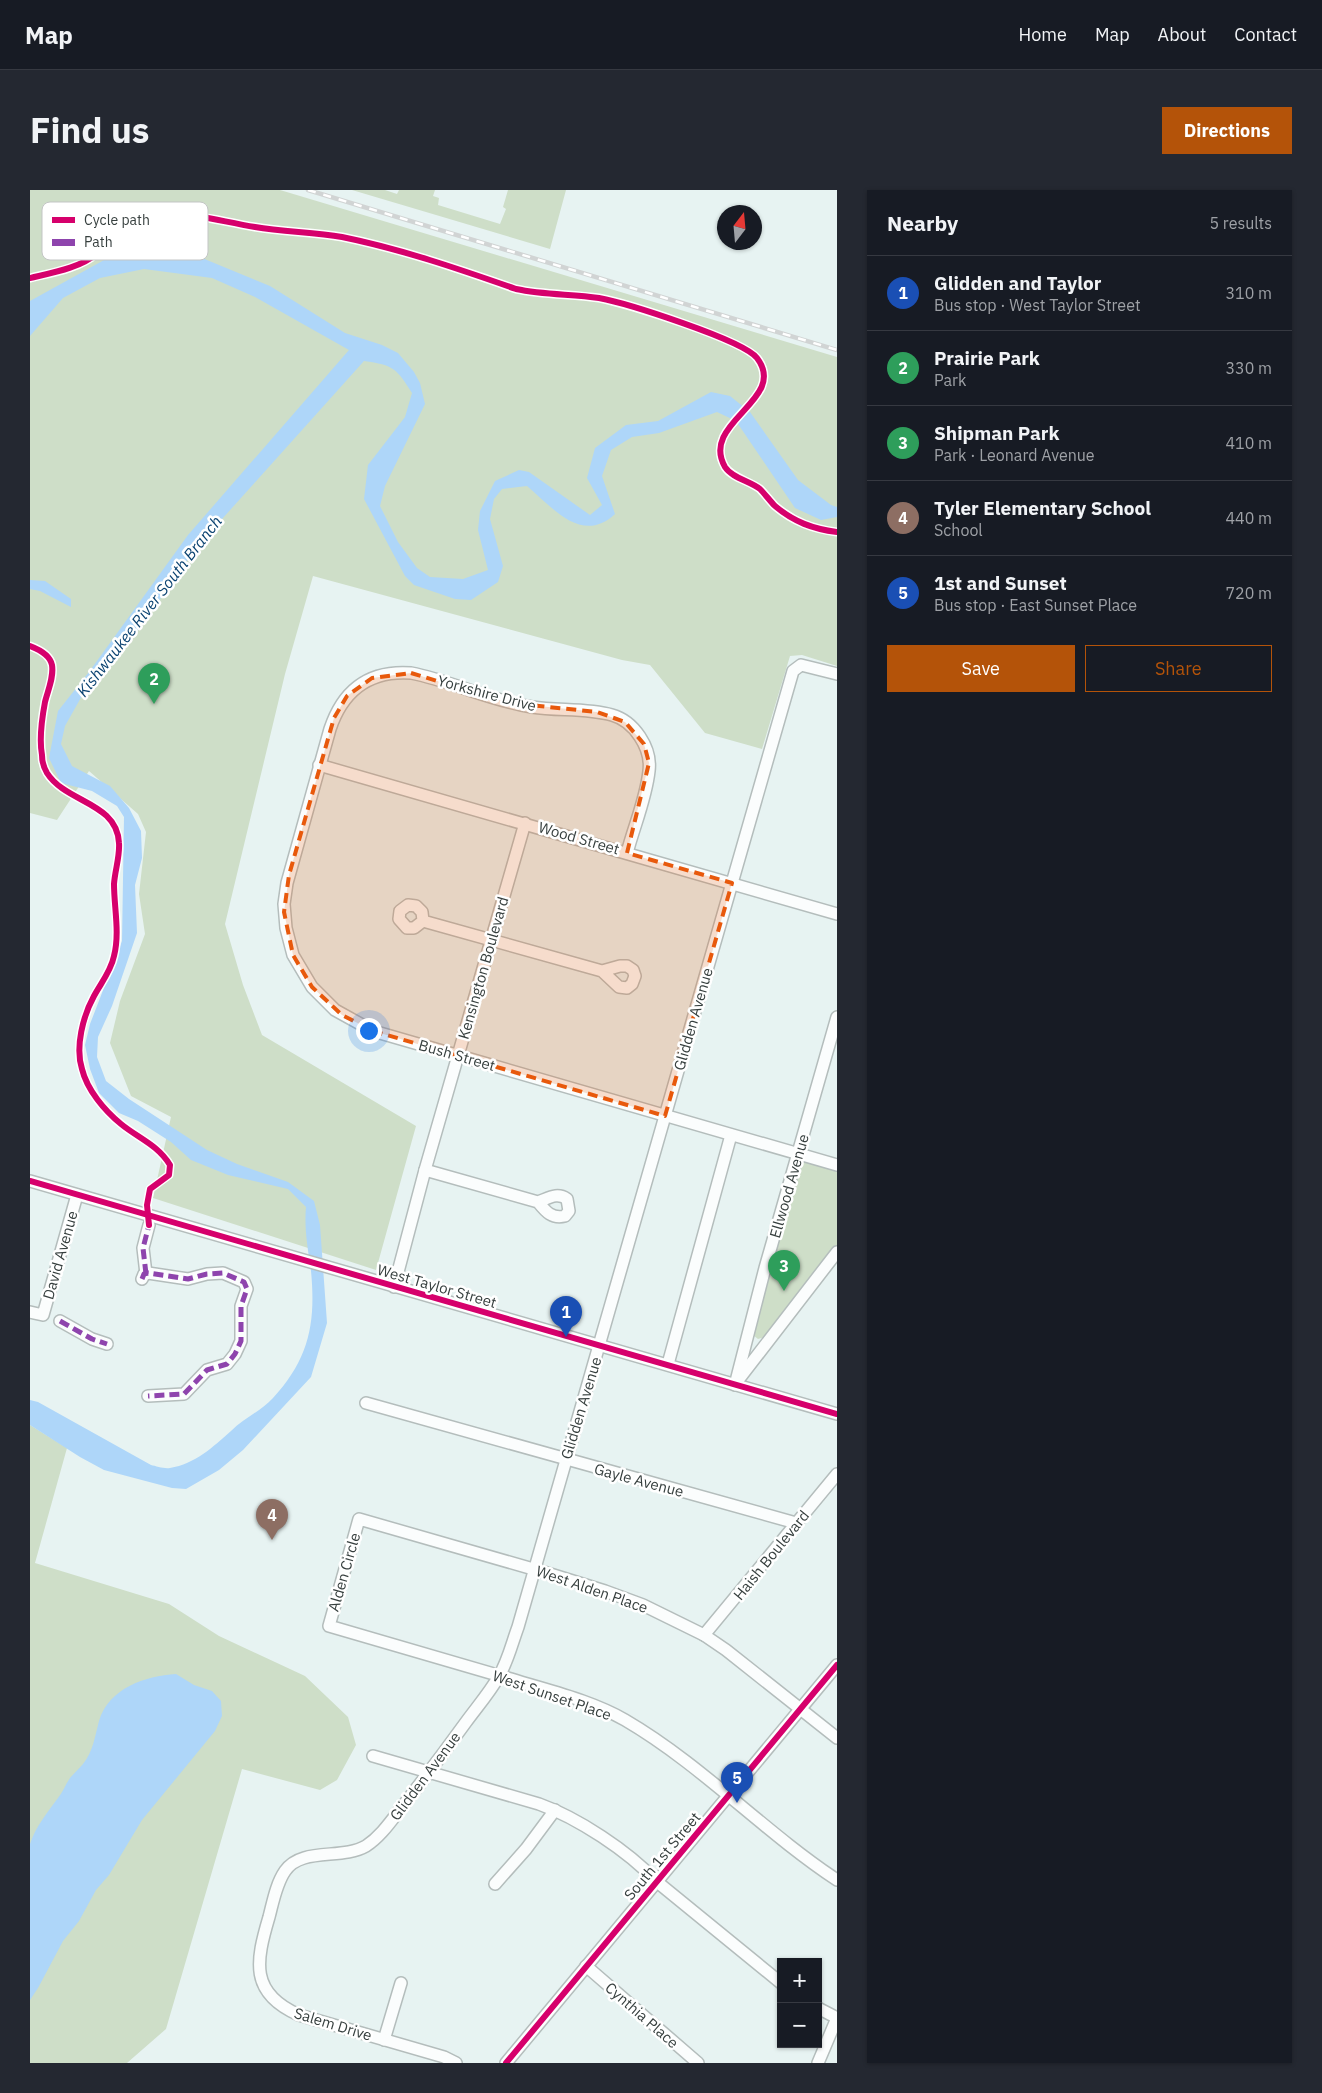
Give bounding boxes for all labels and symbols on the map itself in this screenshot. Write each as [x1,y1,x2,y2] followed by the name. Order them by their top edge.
[42,202,208,260] legend
[717,205,762,250] north arrow
[84,211,150,229] text: Cycle path
[84,233,113,251] text: Path
[72,512,226,700] water label: Kishwaukee River South Branch
[138,663,170,704] pin: 2
[436,671,538,715] street label: Yorkshire Drive
[536,817,622,859] street label: Wood Street
[454,895,512,1041] street label: Kensington Boulevard
[669,965,717,1073] street label: Glidden Avenue
[356,1018,382,1044] your location
[416,1035,498,1075] street label: Bush Street
[765,1132,813,1240] street label: Ellwood Avenue
[38,1208,82,1302] street label: David Avenue
[768,1250,800,1291] pin: 3
[375,1260,499,1312] street label: West Taylor Street
[550,1296,582,1337] pin: 1
[556,1355,606,1461] street label: Glidden Avenue
[592,1459,686,1501] street label: Gayle Avenue
[256,1499,288,1540] pin: 4
[729,1506,813,1604] street label: Haish Boulevard
[324,1530,364,1614] street label: Alden Circle
[534,1561,650,1617] street label: West Alden Place
[490,1666,614,1724] street label: West Sunset Place
[386,1728,464,1824] street label: Glidden Avenue
[721,1762,753,1803] pin: 5
[620,1808,704,1904] street label: South 1st Street
[601,1978,683,2052] street label: Cynthia Place
[292,2003,374,2045] street label: Salem Drive

